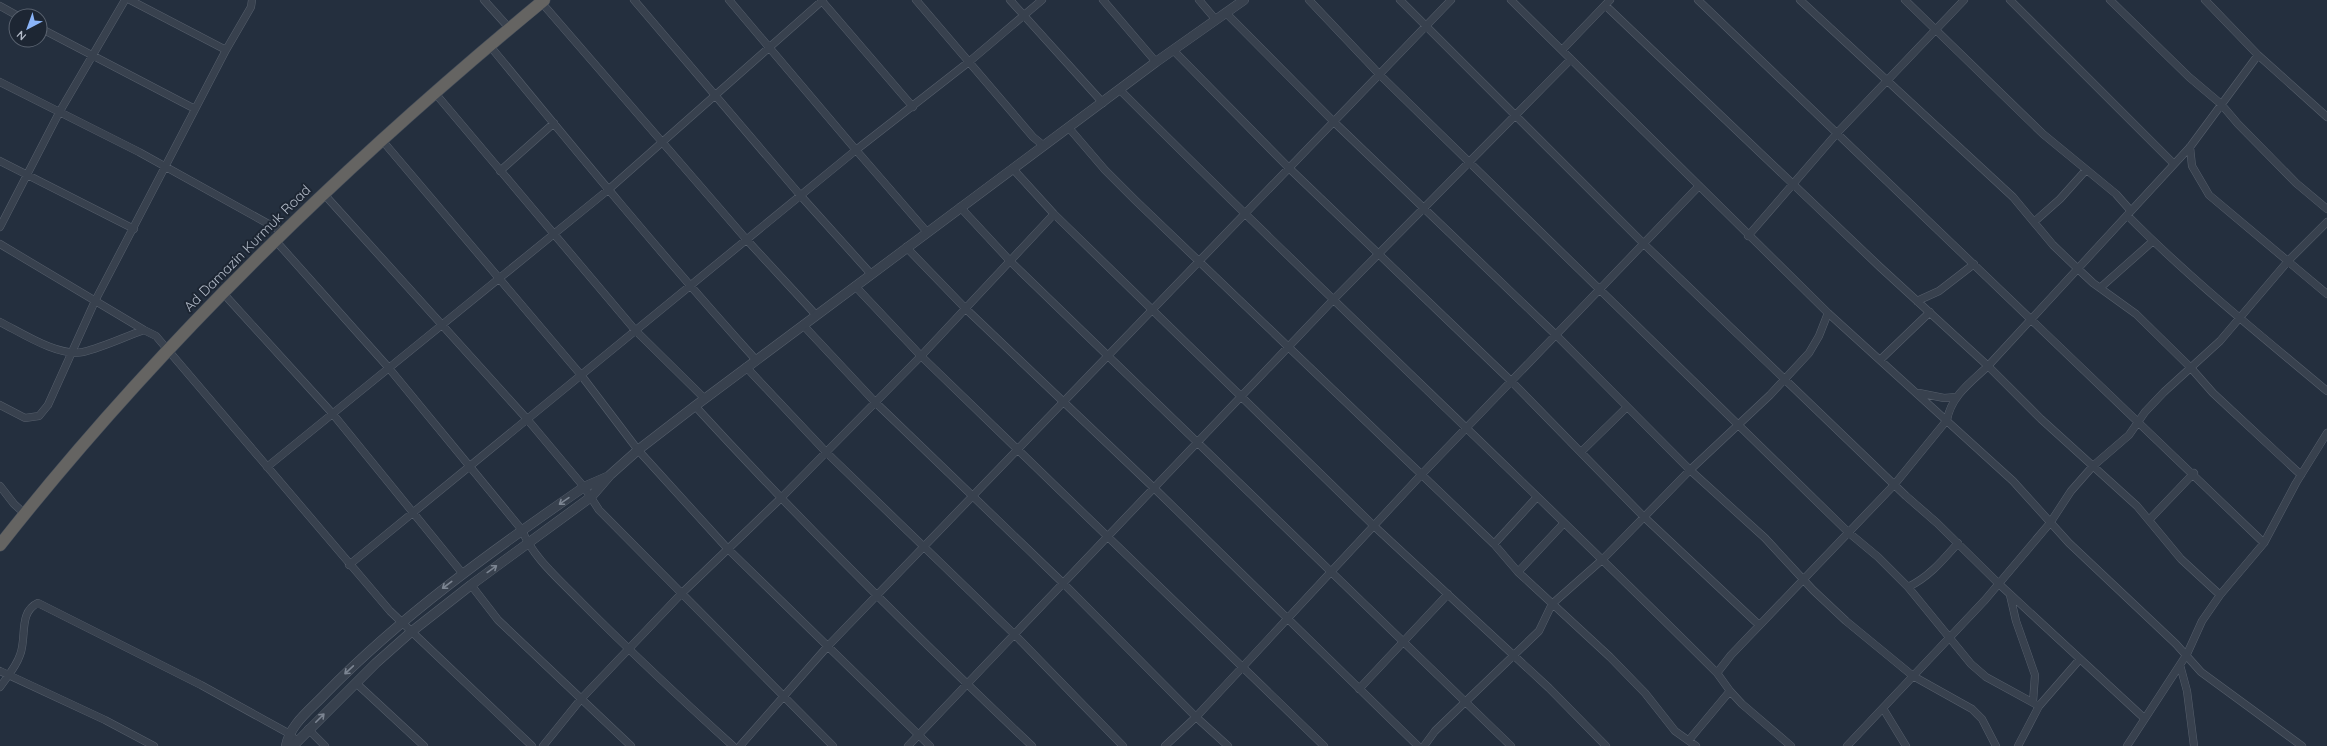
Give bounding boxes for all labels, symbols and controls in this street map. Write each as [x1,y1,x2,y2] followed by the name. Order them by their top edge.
[8,8,48,48] north arrow
[14,28,29,43] text: N
[180,181,314,315] street label: Ad Damazin Kurmuk Road
[559,497,570,505] one-way arrow
[487,565,498,573] one-way arrow
[442,581,453,589] one-way arrow
[344,666,354,675] one-way arrow
[315,713,325,723] one-way arrow

